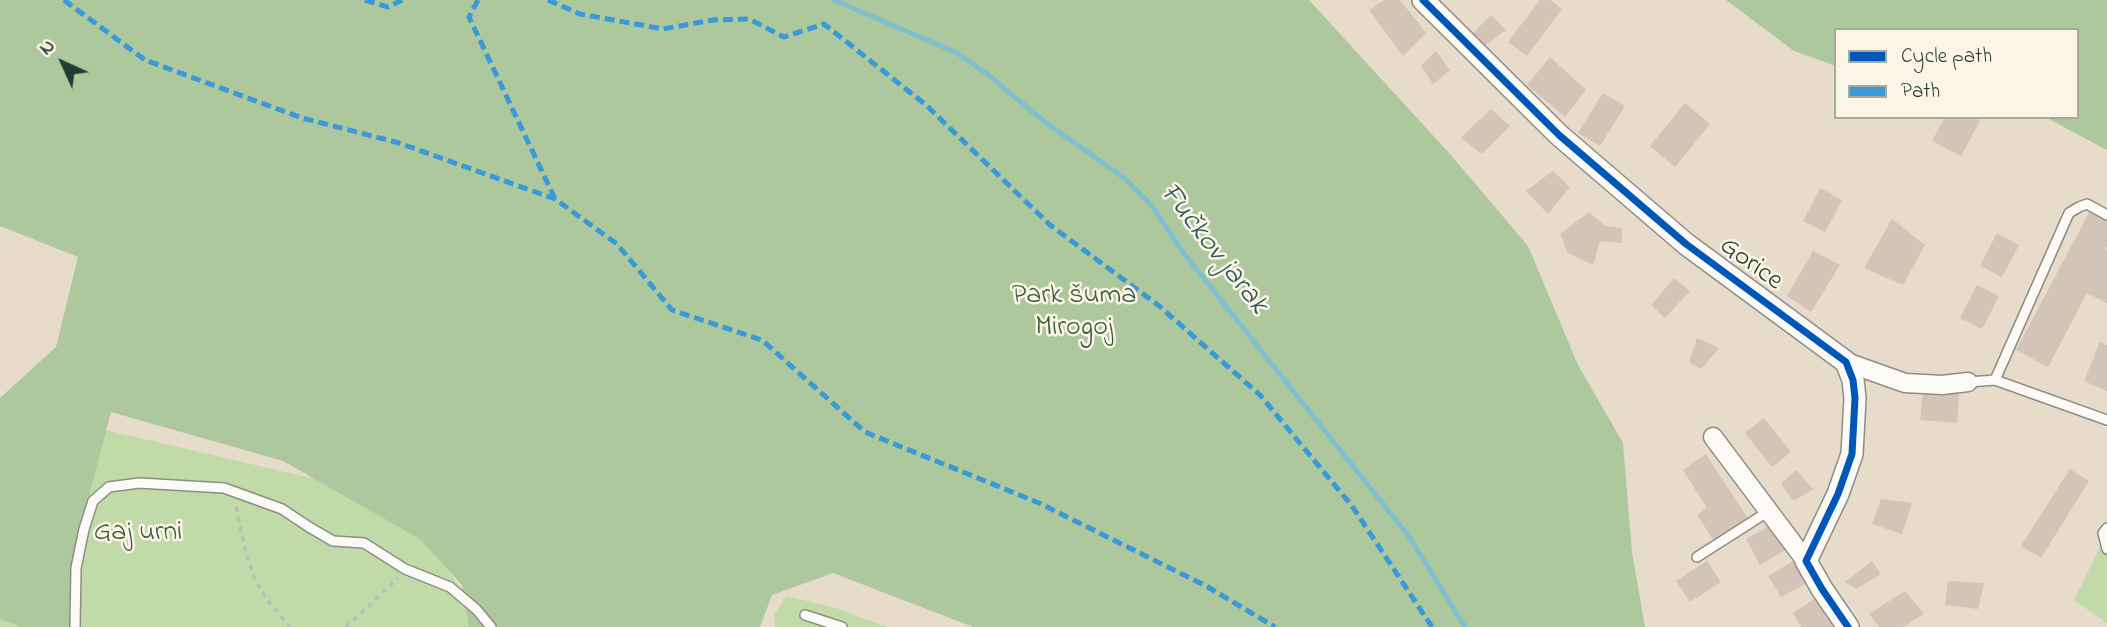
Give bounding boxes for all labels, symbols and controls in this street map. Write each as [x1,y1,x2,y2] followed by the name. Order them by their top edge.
[28,28,98,98] north arrow
[1834,28,2079,119] legend
[34,34,62,62] text: N
[1901,42,1992,72] text: Cycle path
[1901,77,1940,107] text: Path
[1150,177,1274,323] water label: Fučkov jarak
[1711,231,1789,299] street label: Gorice
[1012,280,1136,346] park label: Park šuma Mirogoj
[94,517,182,551] park label: Gaj urni

